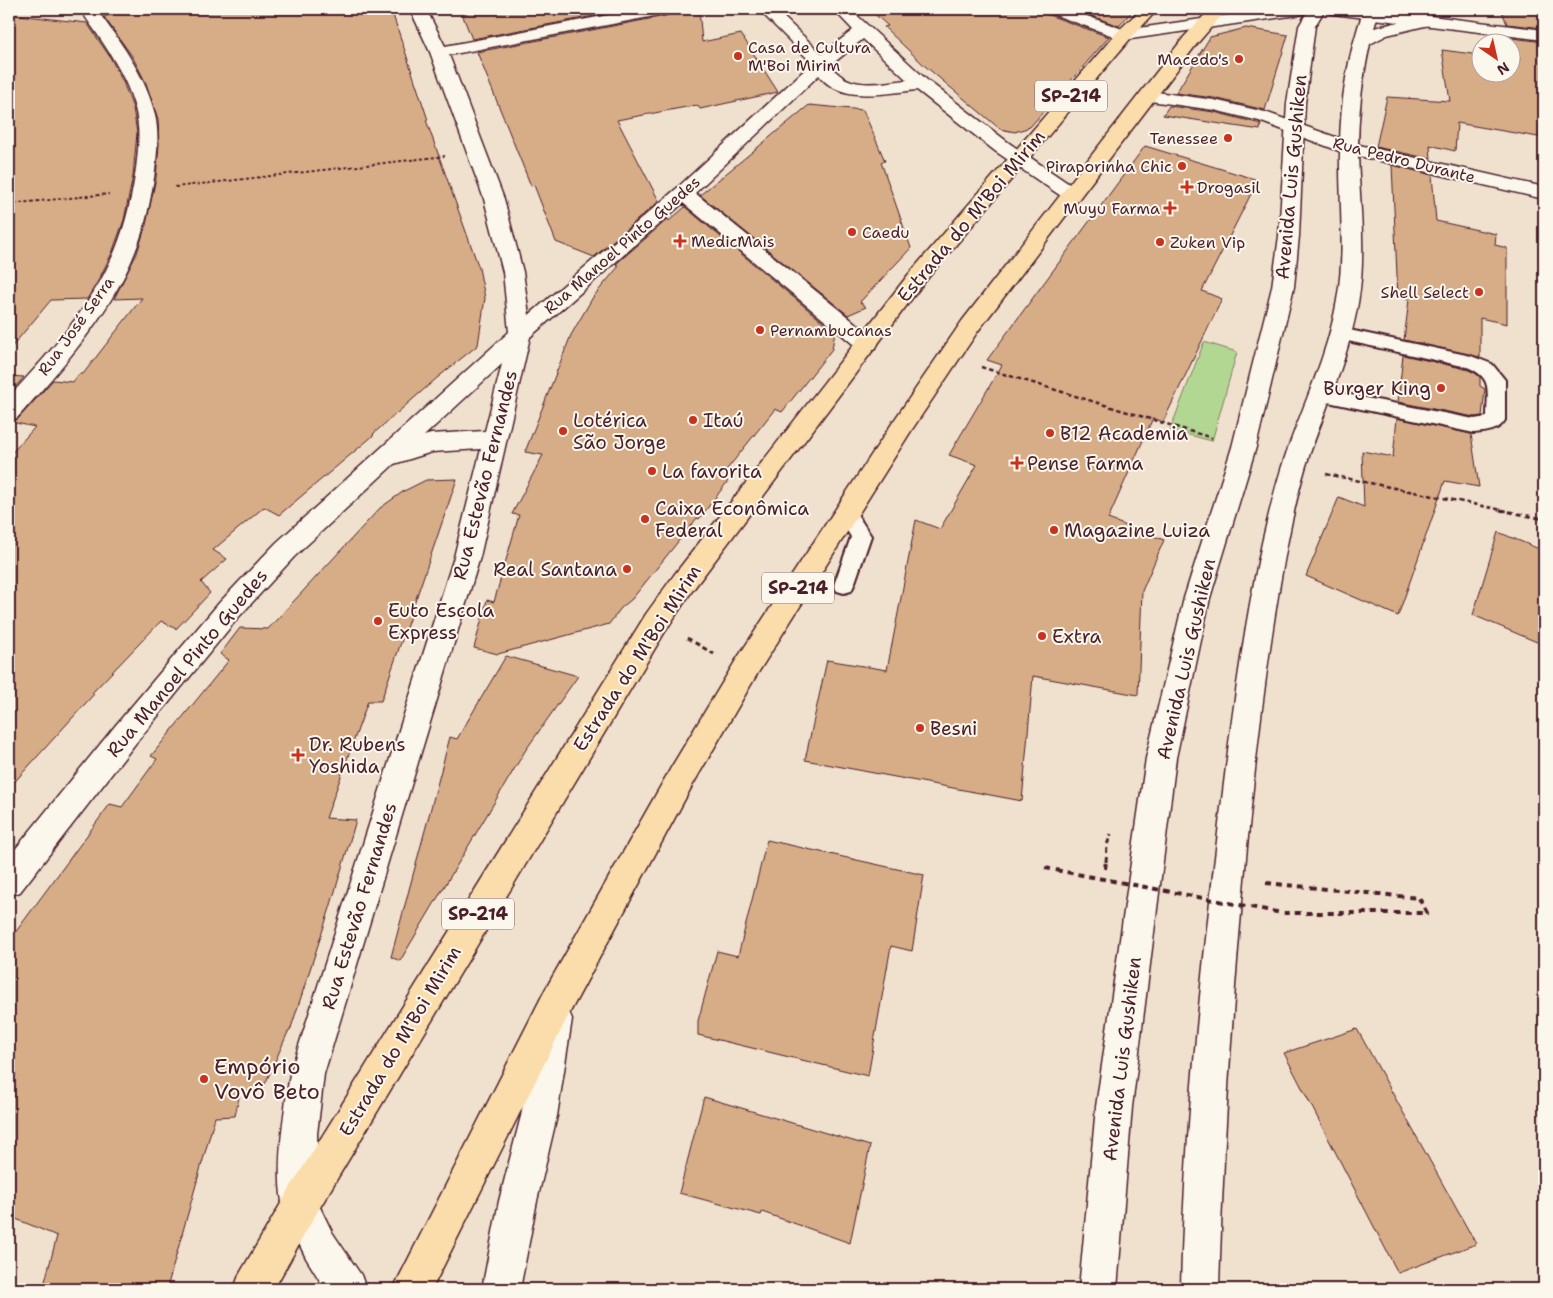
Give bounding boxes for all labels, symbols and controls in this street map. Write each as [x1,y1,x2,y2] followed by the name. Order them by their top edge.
[1470,32,1520,82] north arrow
[748,37,871,76] place label: Casa de Cultura M'Boi Mirim
[1157,49,1229,70] place label: Macedo's
[732,50,744,62] marker: Casa de Cultura M'Boi Mirim
[1233,53,1245,65] marker: Macedo's
[1494,58,1513,79] text: N
[1270,73,1312,281] street label: Avenida Luis Gushiken
[1035,80,1107,112] road number: SP-214
[891,125,1051,307] street label: Estrada do M'Boi Mirim
[1149,128,1218,149] place label: Tenessee
[1222,132,1234,144] marker: Tenessee
[1331,132,1477,188] street label: Rua Pedro Durante
[1046,156,1172,177] place label: Piraporinha Chic
[1176,160,1188,172] marker: Piraporinha Chic
[539,171,705,319] street label: Rua Manoel Pinto Guedes
[1197,177,1261,198] place label: Drogasil
[1181,181,1193,193] marker: Drogasil
[1063,198,1160,219] place label: Muyu Farma
[1164,202,1176,214] marker: Muyu Farma
[862,222,910,243] place label: Caedu
[846,226,858,238] marker: Caedu
[691,231,775,252] place label: MedicMais
[1170,232,1245,253] place label: Zuken Vip
[673,234,687,248] marker: MedicMais
[1154,236,1166,248] marker: Zuken Vip
[33,272,119,380] street label: Rua José Serra
[1381,282,1469,303] place label: Shell Select
[1473,286,1485,298] marker: Shell Select
[770,320,892,341] place label: Pernambucanas
[754,324,766,336] marker: Pernambucanas
[447,368,523,582] street label: Rua Estevão Fernandes
[1323,376,1431,401] place label: Burger King
[1435,382,1447,394] marker: Burger King
[573,408,666,455] place label: Lotérica São Jorge
[703,408,743,433] place label: Itaú
[687,414,699,426] marker: Itaú
[1060,421,1188,446] place label: B12 Academia
[557,425,569,437] marker: Lotérica São Jorge
[1044,427,1056,439] marker: B12 Academia
[1027,451,1144,476] place label: Pense Farma
[1011,457,1023,469] marker: Pense Farma
[662,459,762,484] place label: La favorita
[646,465,658,477] marker: La favorita
[655,496,809,543] place label: Caixa Econômica Federal
[639,513,651,525] marker: Caixa Econômica Federal
[1064,518,1210,543] place label: Magazine Luiza
[1048,524,1060,536] marker: Magazine Luiza
[1151,556,1221,762] street label: Avenida Luis Gushiken
[493,557,617,582] place label: Real Santana
[567,560,707,756] street label: Estrada do M'Boi Mirim
[621,563,633,575] marker: Real Santana
[101,564,273,762] street label: Rua Manoel Pinto Guedes
[762,572,834,604] road number: SP-214
[388,598,495,645] place label: Euto Escola Express
[372,615,384,627] marker: Euto Escola Express
[1052,624,1102,649] place label: Extra
[1036,630,1048,642] marker: Extra
[930,716,978,741] place label: Besni
[914,722,926,734] marker: Besni
[309,732,406,779] place label: Dr. Rubens Yoshida
[291,748,305,762] marker: Dr. Rubens Yoshida
[316,799,402,1013] street label: Rua Estevão Fernandes
[442,899,514,930] road number: SP-214
[333,941,467,1141] street label: Estrada do M'Boi Mirim
[1097,955,1147,1163] street label: Avenida Luis Gushiken
[214,1052,320,1106] place label: Empório Vovô Beto
[198,1073,210,1085] marker: Empório Vovô Beto

